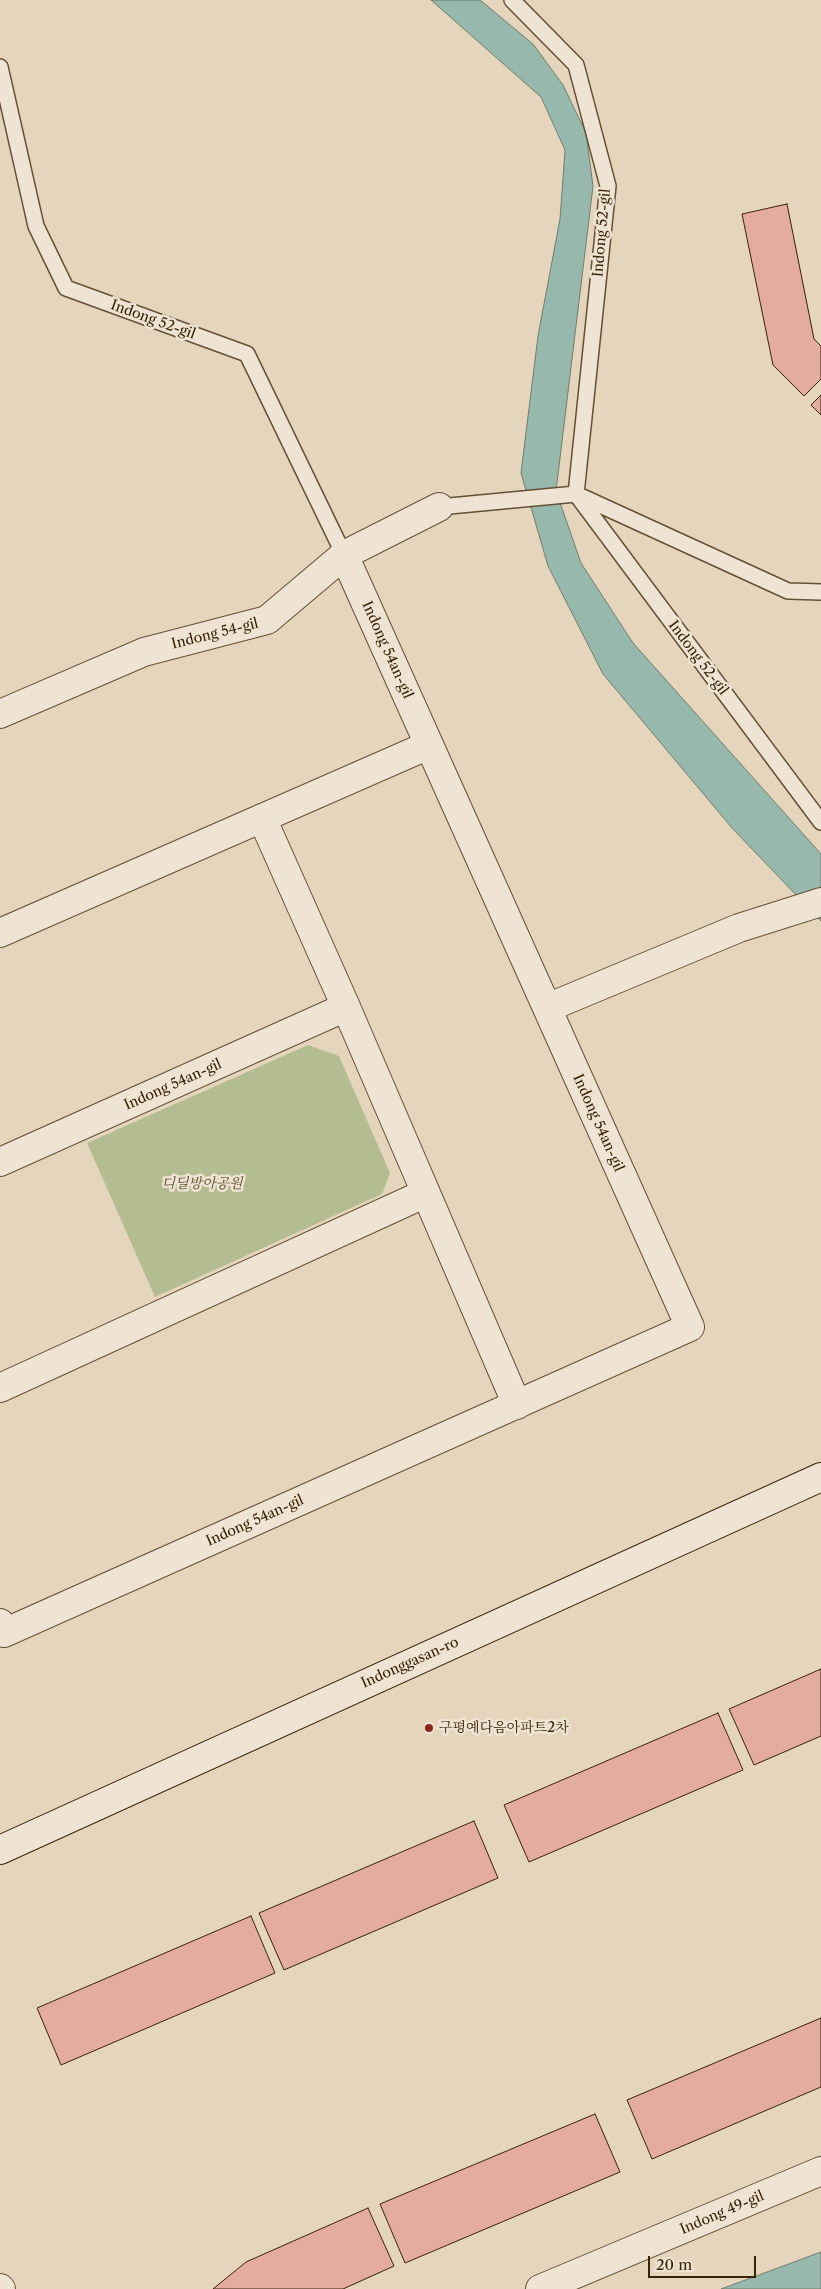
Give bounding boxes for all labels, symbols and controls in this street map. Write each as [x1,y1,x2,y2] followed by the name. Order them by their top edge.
[590,188,614,278] street label: Indong 52-gil
[108,297,198,343] street label: Indong 52-gil
[358,599,416,701] street label: Indong 54an-gil
[170,615,260,653] street label: Indong 54-gil
[665,617,731,699] street label: Indong 52-gil
[122,1056,224,1114] street label: Indong 54an-gil
[569,1072,627,1174] street label: Indong 54an-gil
[161,1176,243,1192] park label: 디딜방아공원
[204,1492,306,1550] street label: Indong 54an-gil
[359,1634,461,1692] street label: Indonggasan-ro
[439,1720,569,1736] place label: 구평예다음아파트2차
[423,1722,435,1734] marker: 구평예다음아파트2차
[678,2188,766,2238] street label: Indong 49-gil
[651,2246,758,2278] scale bar
[656,2255,692,2274] text: 20 m

